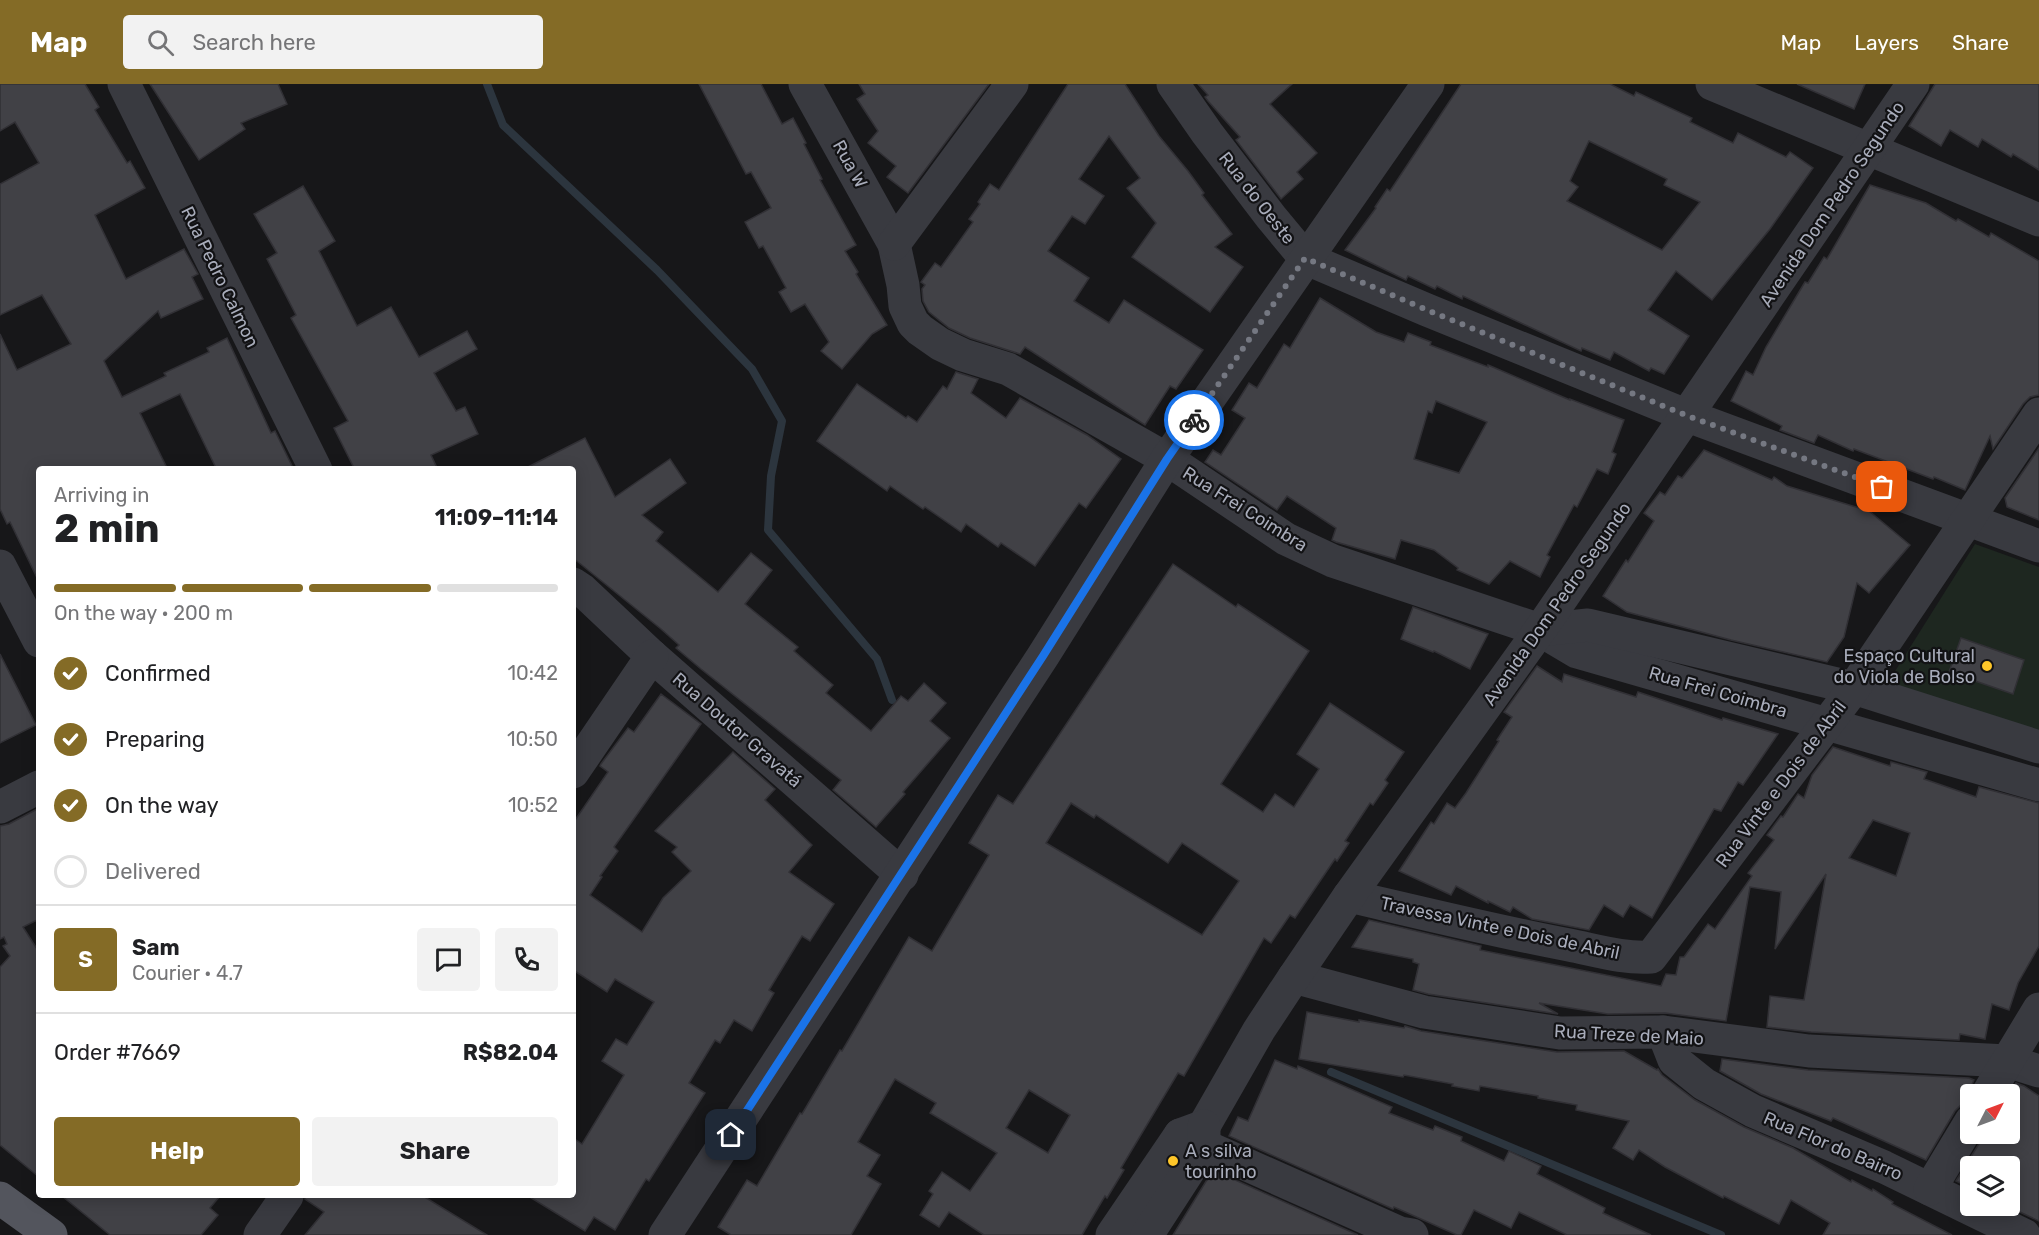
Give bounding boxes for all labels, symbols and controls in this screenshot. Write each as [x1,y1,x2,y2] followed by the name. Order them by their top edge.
[123,15,543,69] search box
[30,26,87,59] text: Map
[144,26,177,59] icon: search
[192,29,316,56] text: Search here
[1780,30,1821,55] text: Map
[1854,30,1919,55] text: Layers
[1952,30,2009,55] text: Share
[1755,97,1909,311] street label: Avenida Dom Pedro Segundo
[828,136,872,192] street label: Rua W
[1214,147,1300,249] street label: Rua do Oeste
[176,203,264,351] street label: Rua Pedro Calmon
[1164,390,1224,450] courier
[1178,404,1211,437] icon: bike
[1856,461,1907,512] pin
[1179,462,1311,556] street label: Rua Frei Coimbra
[1865,470,1898,503] icon: bag
[54,483,149,507] text: Arriving in
[1478,498,1636,710] street label: Avenida Dom Pedro Segundo
[435,504,558,531] text: 11:09–11:14
[54,506,160,552] text: 2 min
[54,601,233,625] text: On the way · 200 m
[1833,645,1975,688] place label: Espaço Cultural do Viola de Bolso
[54,657,87,690] icon: check
[1980,659,1994,673] marker: Espaço Cultural do Viola de Bolso
[105,660,211,687] text: Confirmed
[507,661,558,685] text: 10:42
[1646,662,1790,722] street label: Rua Frei Coimbra
[668,668,806,792] street label: Rua Doutor Gravatá
[1711,696,1851,872] street label: Rua Vinte e Dois de Abril
[54,723,87,756] icon: check
[105,726,205,753] text: Preparing
[507,727,558,751] text: 10:50
[54,789,87,822] icon: check
[105,792,219,819] text: On the way
[508,793,558,817] text: 10:52
[105,858,201,885] text: Delivered
[1378,892,1622,964] street label: Travessa Vinte e Dois de Abril
[417,928,480,991] button: chat
[495,928,558,991] button: phone
[132,934,180,961] text: Sam
[78,946,93,973] text: S
[132,961,243,985] text: Courier · 4.7
[1554,1020,1704,1050] street label: Rua Treze de Maio
[54,1039,181,1066] text: Order #7669
[463,1039,558,1066] text: R$82.04
[1960,1084,2020,1144] north arrow
[1960,1084,2020,1216] map controls
[1760,1107,1906,1185] street label: Rua Flor do Bairro
[705,1109,756,1160] pin
[54,1117,300,1186] button: Help
[312,1117,558,1186] button: Share
[714,1118,747,1151] icon: home
[1185,1140,1257,1183] place label: A s silva tourinho
[1166,1154,1180,1168] marker: A s silva tourinho
[1960,1156,2020,1216] button: layers

